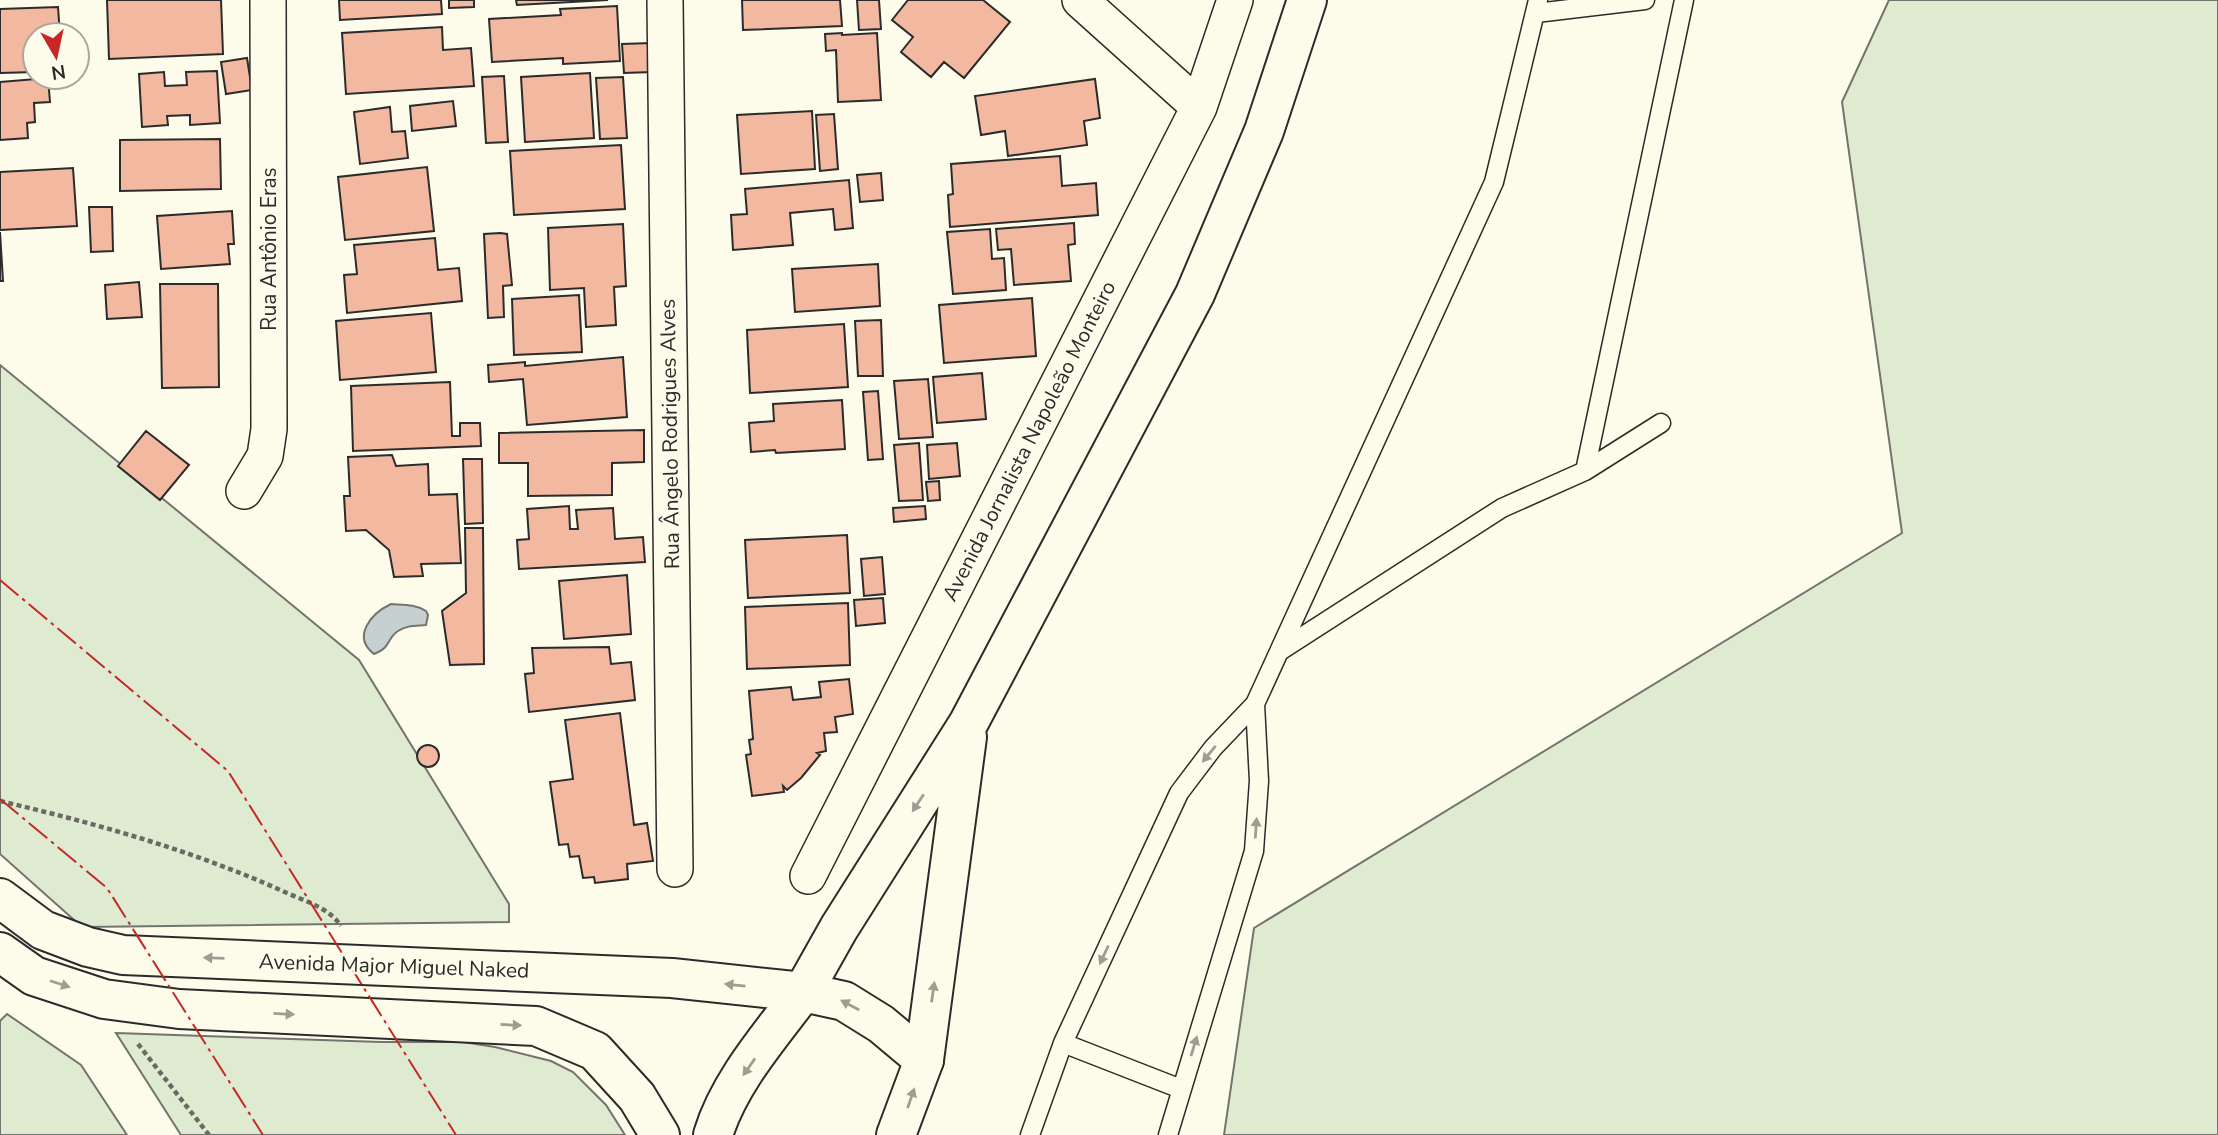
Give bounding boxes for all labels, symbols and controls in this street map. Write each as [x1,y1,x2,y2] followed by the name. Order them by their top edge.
[21,21,91,91] north arrow
[49,58,68,86] text: N
[255,167,283,331] street label: Rua Antônio Eras
[936,276,1122,606] street label: Avenida Jornalista Napoleão Monteiro
[654,299,686,569] street label: Rua Ângelo Rodrigues Alves
[1201,745,1216,763] one-way arrow
[912,793,925,812] one-way arrow
[1250,816,1261,838] one-way arrow
[1098,945,1110,965] one-way arrow
[258,947,530,985] street label: Avenida Major Miguel Naked
[203,952,225,964] one-way arrow
[49,979,70,990] one-way arrow
[724,979,746,990] one-way arrow
[928,981,939,1003] one-way arrow
[839,1000,859,1012] one-way arrow
[273,1008,295,1019] one-way arrow
[500,1019,522,1030] one-way arrow
[1190,1035,1200,1056] one-way arrow
[742,1057,755,1077] one-way arrow
[906,1087,917,1108] one-way arrow

